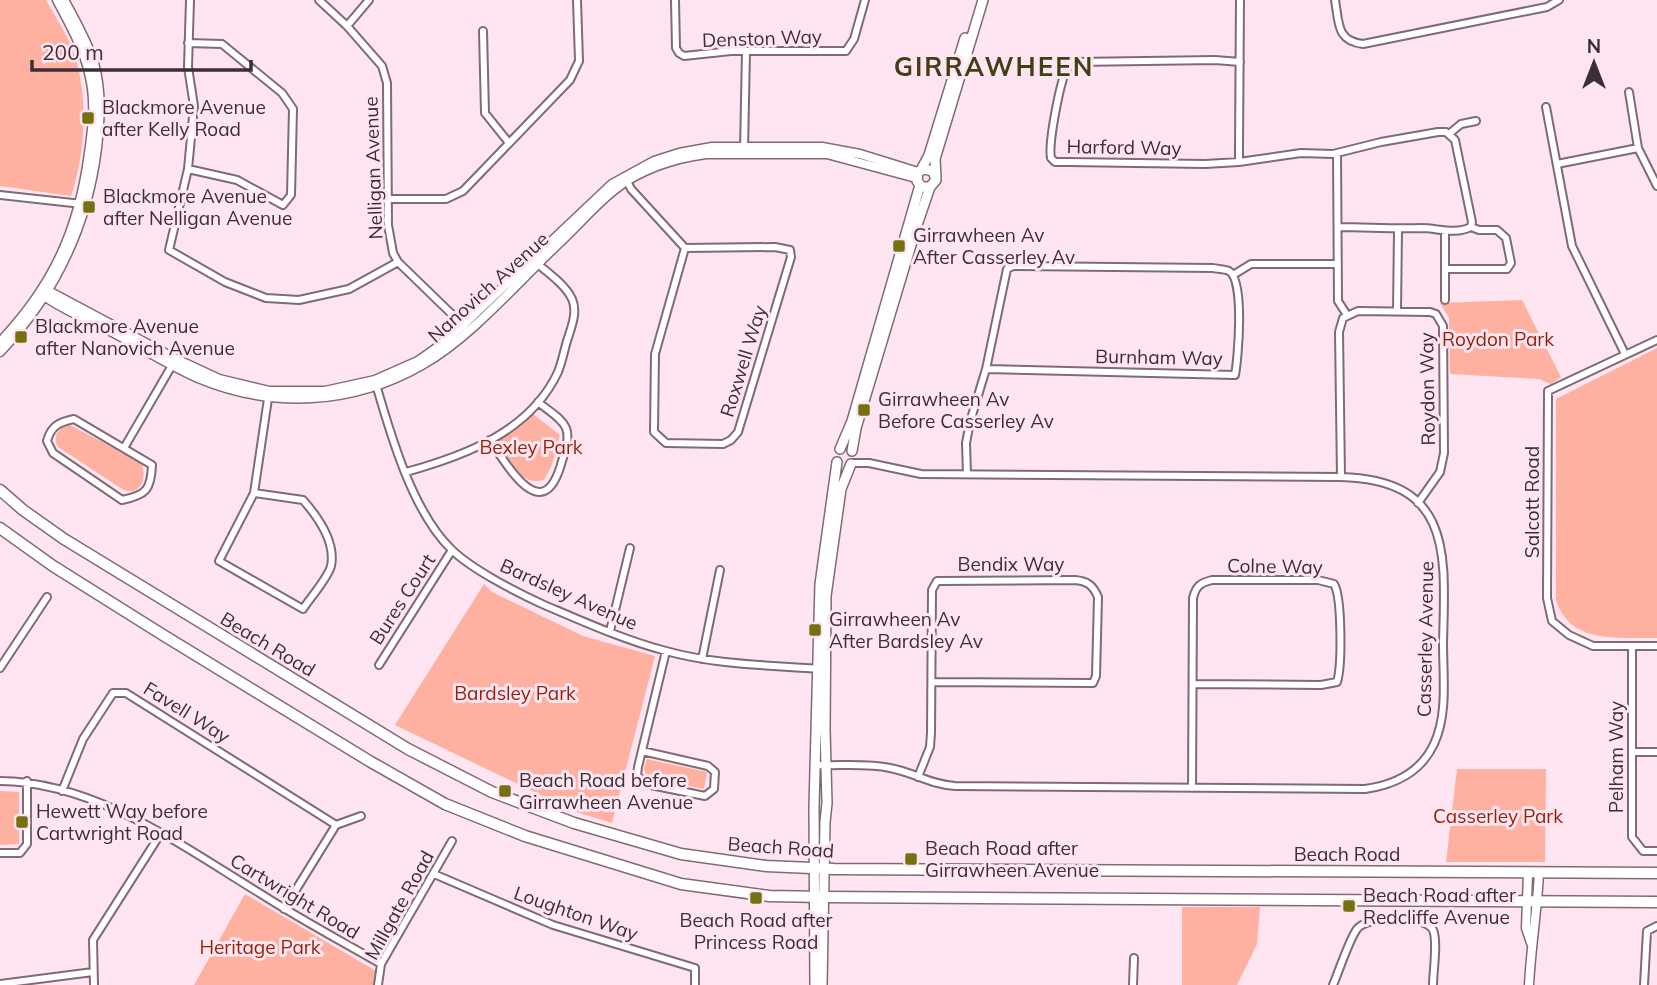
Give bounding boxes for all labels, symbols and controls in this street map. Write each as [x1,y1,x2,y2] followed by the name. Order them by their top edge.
[702,24,822,52] street label: Denston Way
[32,28,250,72] scale bar
[1559,28,1629,98] north arrow
[1587,34,1601,58] text: N
[42,39,104,65] text: 200 m
[894,50,1094,83] district label: GIRRAWHEEN
[102,95,266,141] place label: Blackmore Avenue after Kelly Road
[359,96,387,240] street label: Nelligan Avenue
[80,110,96,126] marker: Blackmore Avenue after Kelly Road
[1066,134,1182,160] street label: Harford Way
[103,184,292,230] place label: Blackmore Avenue after Nelligan Avenue
[81,199,97,215] marker: Blackmore Avenue after Nelligan Avenue
[913,223,1075,269] place label: Girrawheen Av After Casserley Av
[423,227,553,347] street label: Nanovich Avenue
[891,238,907,254] marker: Girrawheen Av After Casserley Av
[715,302,771,420] street label: Roxwell Way
[35,314,235,360] place label: Blackmore Avenue after Nanovich Avenue
[1442,327,1554,351] park label: Roydon Park
[13,329,29,345] marker: Blackmore Avenue after Nanovich Avenue
[1414,332,1440,446] street label: Roydon Way
[1095,344,1223,370] street label: Burnham Way
[878,387,1054,433] place label: Girrawheen Av Before Casserley Av
[856,402,872,418] marker: Girrawheen Av Before Casserley Av
[479,435,583,459] park label: Bexley Park
[1520,446,1544,558] street label: Salcott Road
[364,549,440,649] street label: Bures Court
[958,552,1064,576] street label: Bendix Way
[497,553,641,635] street label: Bardsley Avenue
[1227,553,1323,579] street label: Colne Way
[1412,561,1438,717] street label: Casserley Avenue
[216,606,320,682] street label: Beach Road
[829,607,983,653] place label: Girrawheen Av After Bardsley Av
[807,622,823,638] marker: Girrawheen Av After Bardsley Av
[139,676,235,748] street label: Favell Way
[454,681,576,705] park label: Bardsley Park
[1604,701,1628,813] street label: Pelham Way
[519,768,693,814] place label: Beach Road before Girrawheen Avenue
[497,783,513,799] marker: Beach Road before Girrawheen Avenue
[36,799,208,845] place label: Hewett Way before Cartwright Road
[1433,804,1563,828] park label: Casserley Park
[14,814,30,830] marker: Hewett Way before Cartwright Road
[727,831,835,863] street label: Beach Road
[925,836,1099,882] place label: Beach Road after Girrawheen Avenue
[1294,842,1400,866] street label: Beach Road
[359,846,439,964] street label: Millgate Road
[226,848,364,944] street label: Cartwright Road
[903,851,919,867] marker: Beach Road after Girrawheen Avenue
[511,881,641,945] street label: Loughton Way
[1363,883,1516,929] place label: Beach Road after Redcliffe Avenue
[748,890,764,906] marker: Beach Road after Princess Road
[1341,898,1357,914] marker: Beach Road after Redcliffe Avenue
[680,908,833,954] place label: Beach Road after Princess Road
[199,935,321,959] park label: Heritage Park

